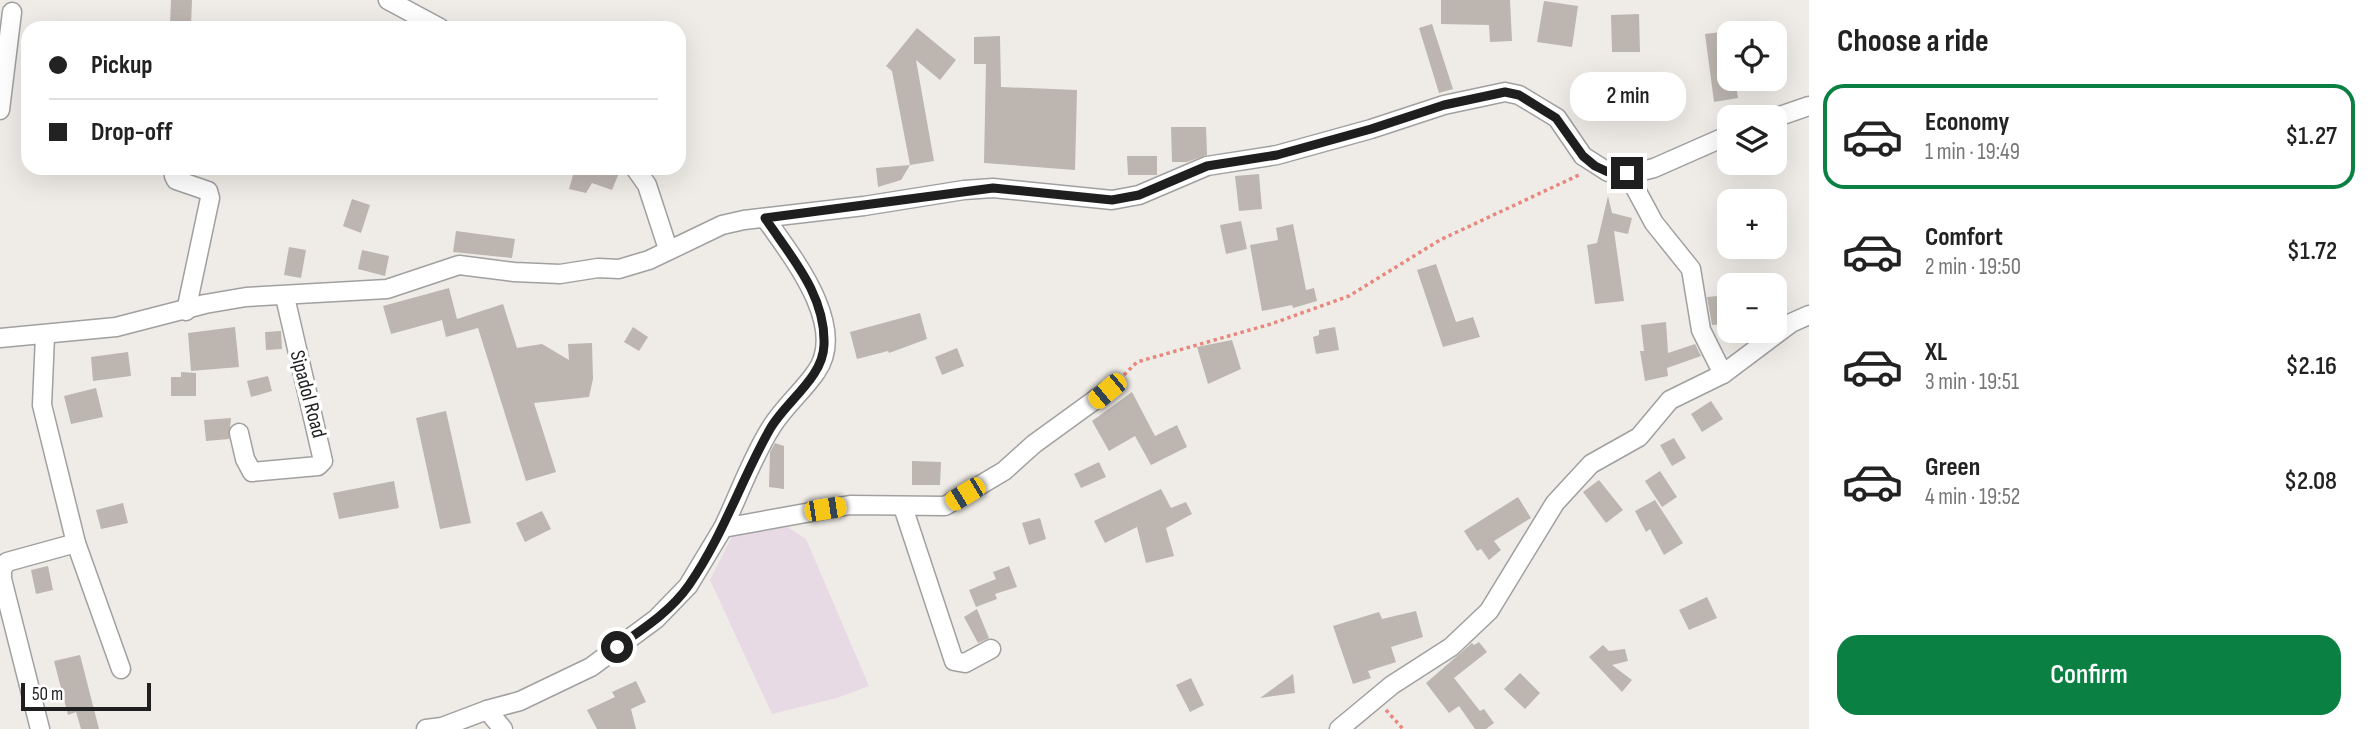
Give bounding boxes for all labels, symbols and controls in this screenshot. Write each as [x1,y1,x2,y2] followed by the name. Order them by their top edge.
[1717,21,1787,343] map controls
[1717,21,1787,91] button: locate
[1837,22,1989,61] text: Choose a ride
[91,50,153,81] text: Pickup
[1569,72,1685,120] callout: 2 min
[1606,82,1650,110] text: 2 min
[1717,105,1787,175] button: layers
[1841,105,1904,168] icon: car
[1925,107,2009,138] text: Economy
[91,117,172,148] text: Drop-off
[2285,121,2337,152] text: $1.27
[1925,138,2020,166] text: 1 min · 19:49
[1611,157,1643,189] route end
[1717,189,1787,259] button: +
[1841,220,1904,283] icon: car
[1925,222,2003,253] text: Comfort
[2287,236,2337,267] text: $1.72
[1925,253,2021,281] text: 2 min · 19:50
[1717,273,1787,343] button: −
[1841,335,1904,398] icon: car
[1925,337,1947,368] text: XL
[284,348,332,440] street label: Sipadol Road
[2285,351,2337,382] text: $2.16
[1925,368,2019,396] text: 3 min · 19:51
[1085,369,1130,413] car
[1841,450,1904,513] icon: car
[1925,452,1980,483] text: Green
[2284,466,2337,497] text: $2.08
[942,474,989,514] car
[1925,483,2020,511] text: 4 min · 19:52
[803,495,848,523] car
[601,631,633,663] route start
[1837,635,2341,715] button: Confirm
[21,680,150,712] scale bar
[32,683,63,706] text: 50 m

